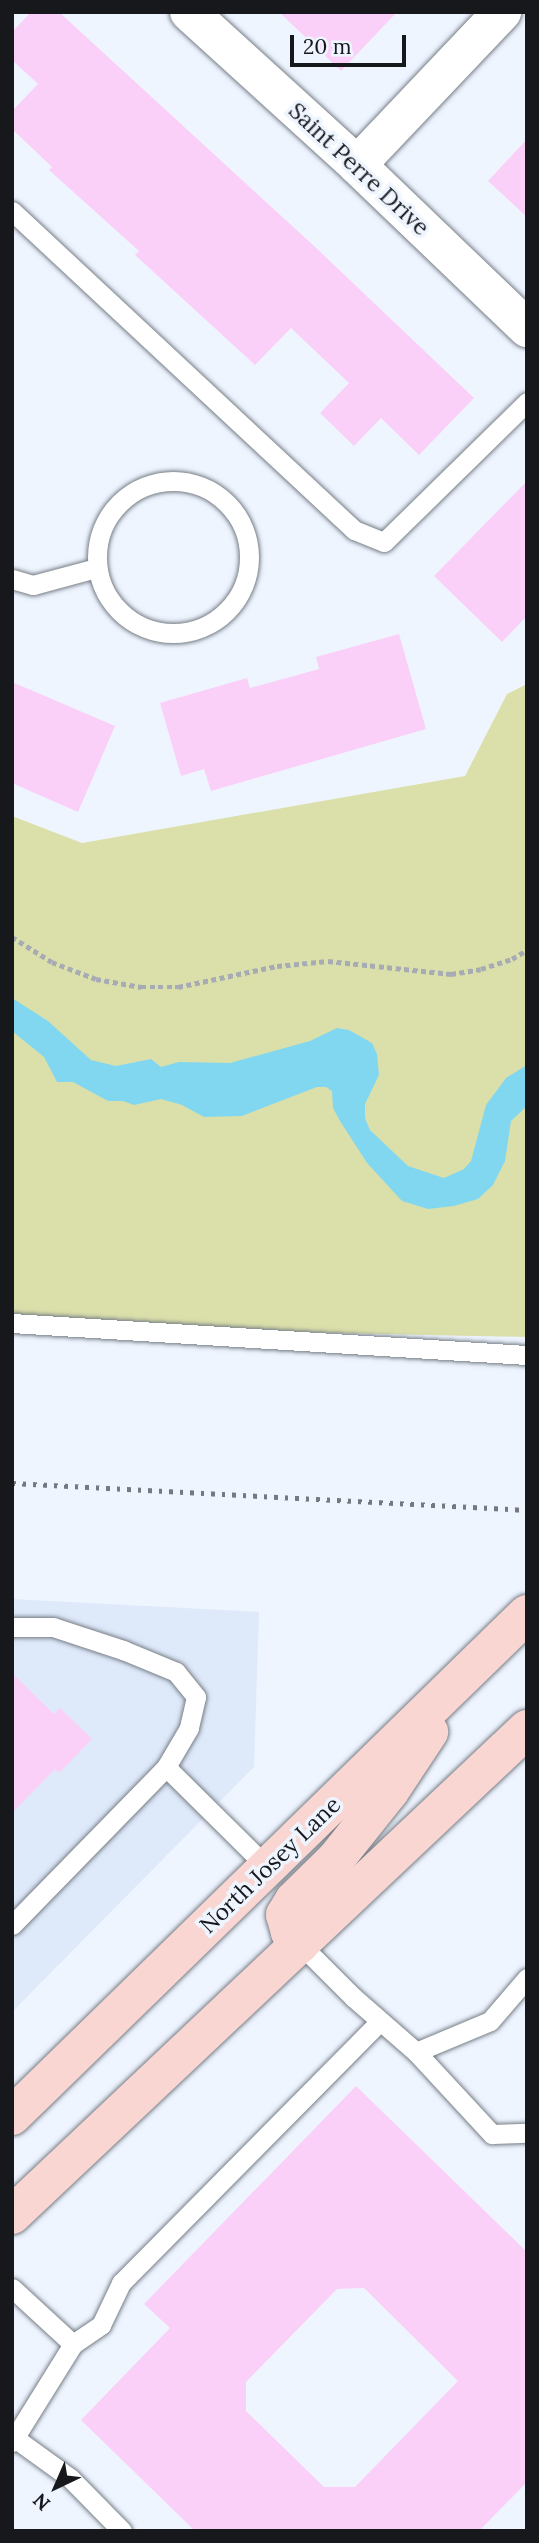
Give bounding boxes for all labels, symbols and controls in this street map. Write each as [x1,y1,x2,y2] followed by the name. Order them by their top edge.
[294,21,410,65] scale bar
[303,33,352,60] text: 20 m
[283,97,435,241] street label: Saint Perre Drive
[194,1791,346,1939] street label: North Josey Lane
[21,2452,91,2522] north arrow
[28,2488,55,2516] text: N

